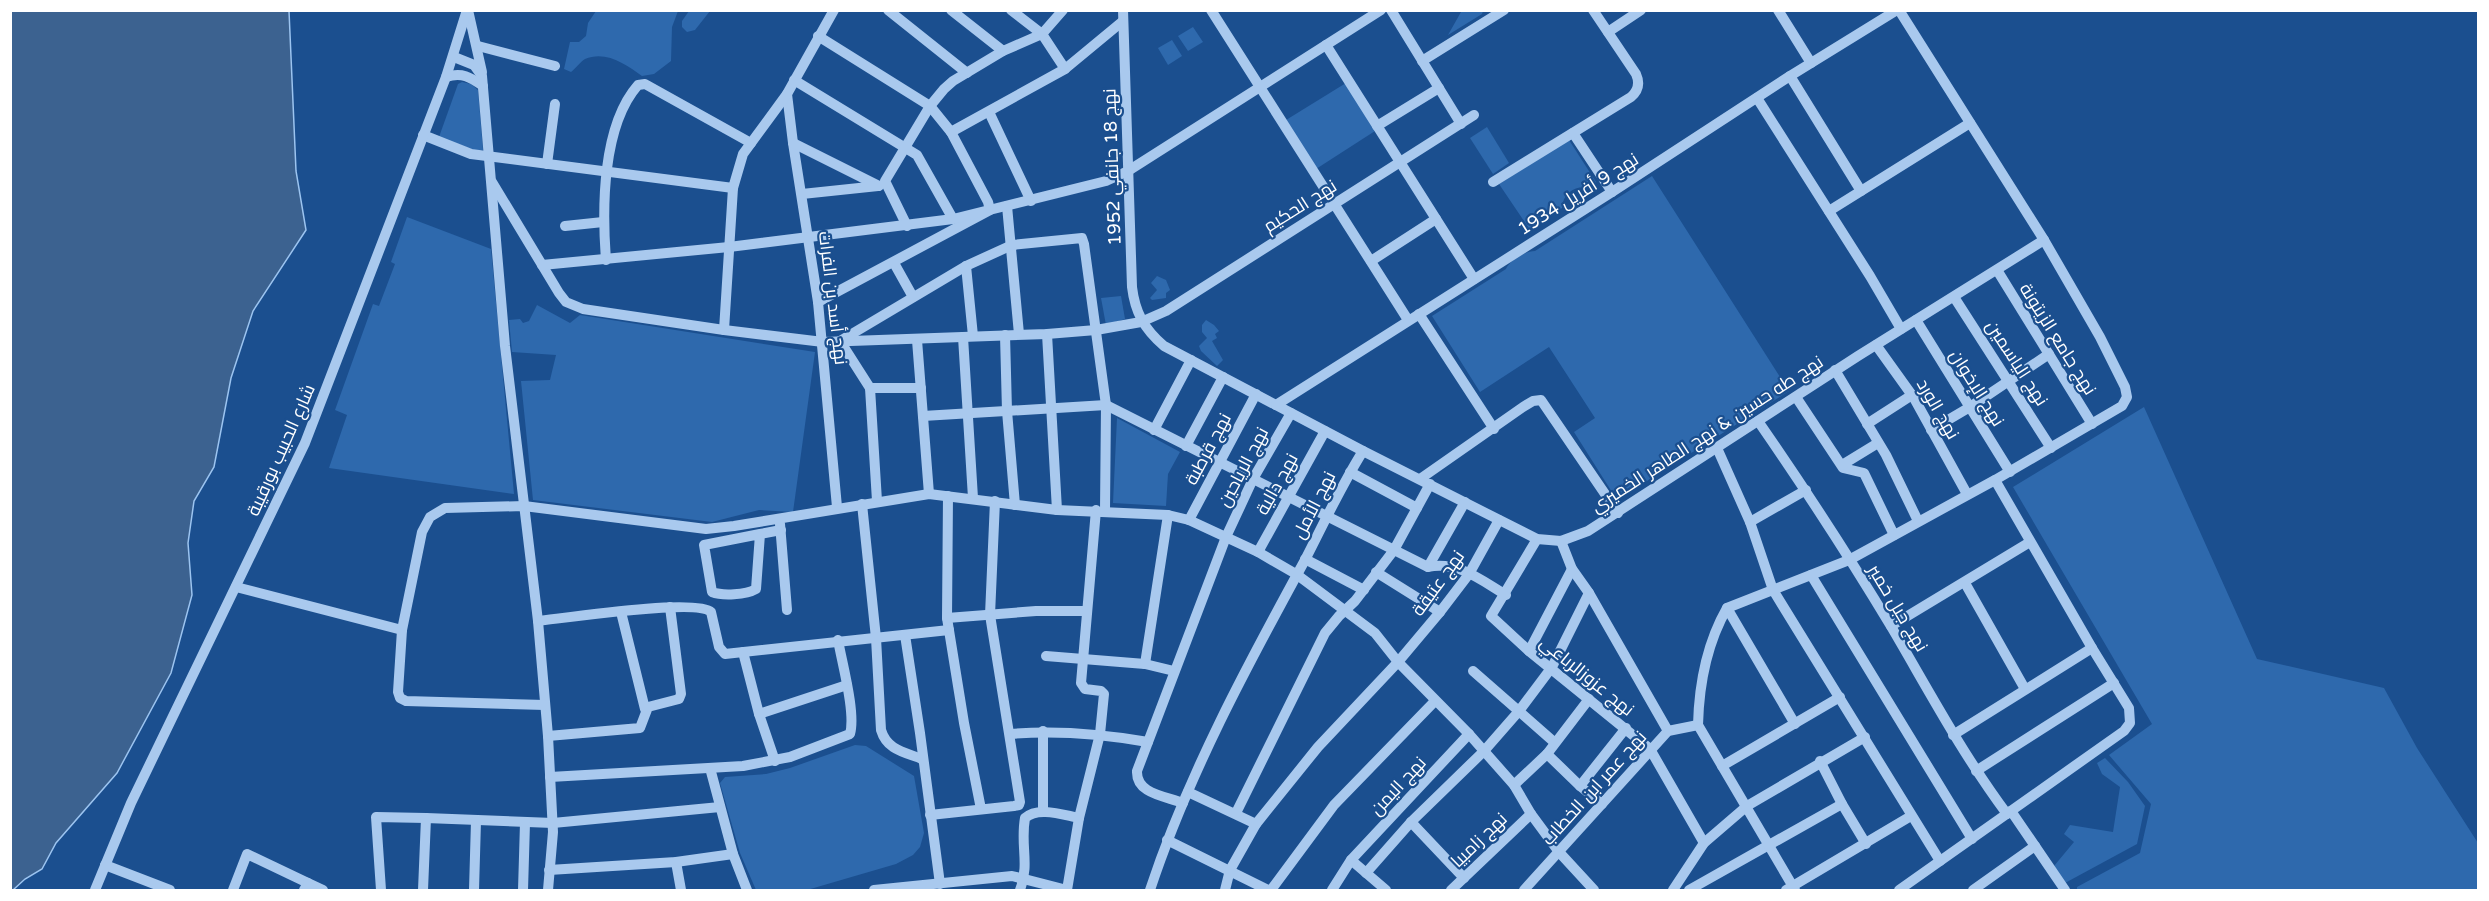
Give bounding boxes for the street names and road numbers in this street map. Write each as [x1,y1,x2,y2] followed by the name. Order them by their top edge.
[1098,88,1129,246] street label: نهج 18 جانفي 1952
[1513,148,1643,241] street label: نهج 9 أفريل 1934
[1259,175,1341,238] street label: نهج الحكيم
[813,230,852,366] street label: نهج أسد بن الفرات
[2014,279,2101,400] street label: نهج جامع الزيتونة
[1980,316,2053,411] street label: نهج الياسمين
[1944,346,2009,431] street label: نهج الإخوان
[1587,351,1829,520] street label: نهج طه حسين & نهج الطاهر الخميري
[1911,375,1964,444] street label: نهج الورد
[242,381,321,520] street label: شارع الحبيب بورقيبة
[1180,409,1237,489] street label: نهج قرطبة
[1213,423,1274,511] street label: نهج الرياحين
[1251,449,1304,519] street label: نهج دالية
[1288,467,1341,543] street label: نهج الأمل
[1407,546,1470,621] street label: نهج عتيقة
[1862,559,1933,656] street label: نهج جبل خمير
[1533,631,1639,723] street label: نهج عزوزالرباعي
[1537,726,1652,850] street label: نهج عمر ابن الخطاب
[1365,752,1431,821] street label: نهج اليمن
[1446,808,1512,873] street label: نهج زامبيا

